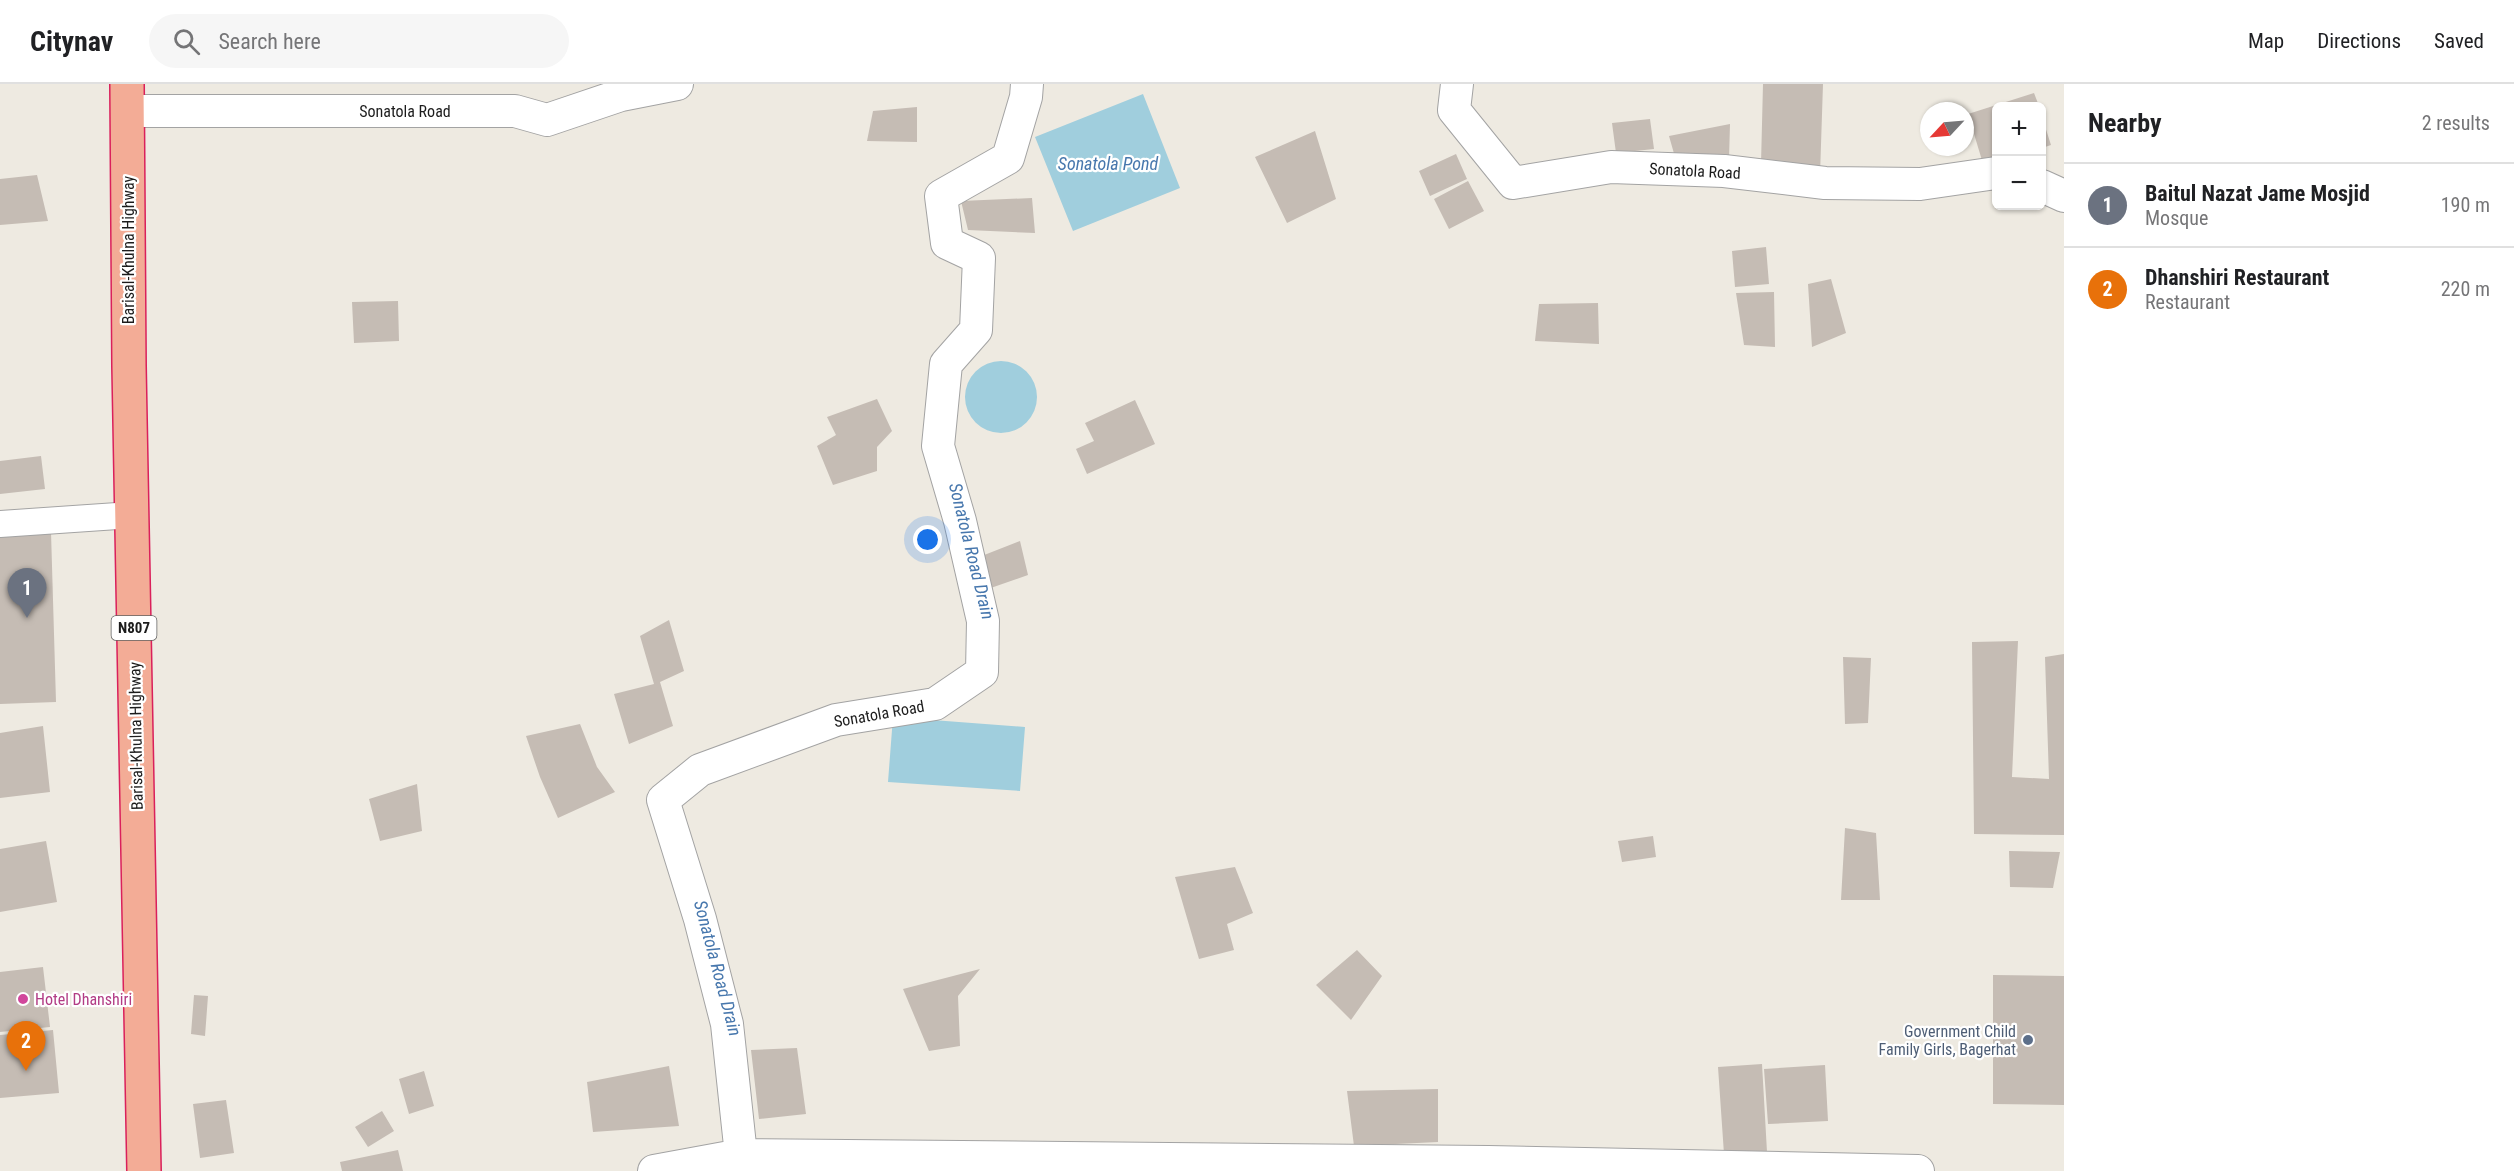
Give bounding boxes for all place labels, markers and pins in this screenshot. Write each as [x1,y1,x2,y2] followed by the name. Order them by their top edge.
[8,568,46,618] pin: 1
[35,990,132,1009] place label: Hotel Dhanshiri
[16,992,30,1006] marker: Hotel Dhanshiri
[6,1022,46,1071] pin: 2
[1879,1022,2016,1059] place label: Government Child Family Girls, Bagerhat
[2021,1033,2035,1047] marker: Government Child Family Girls, Bagerhat

